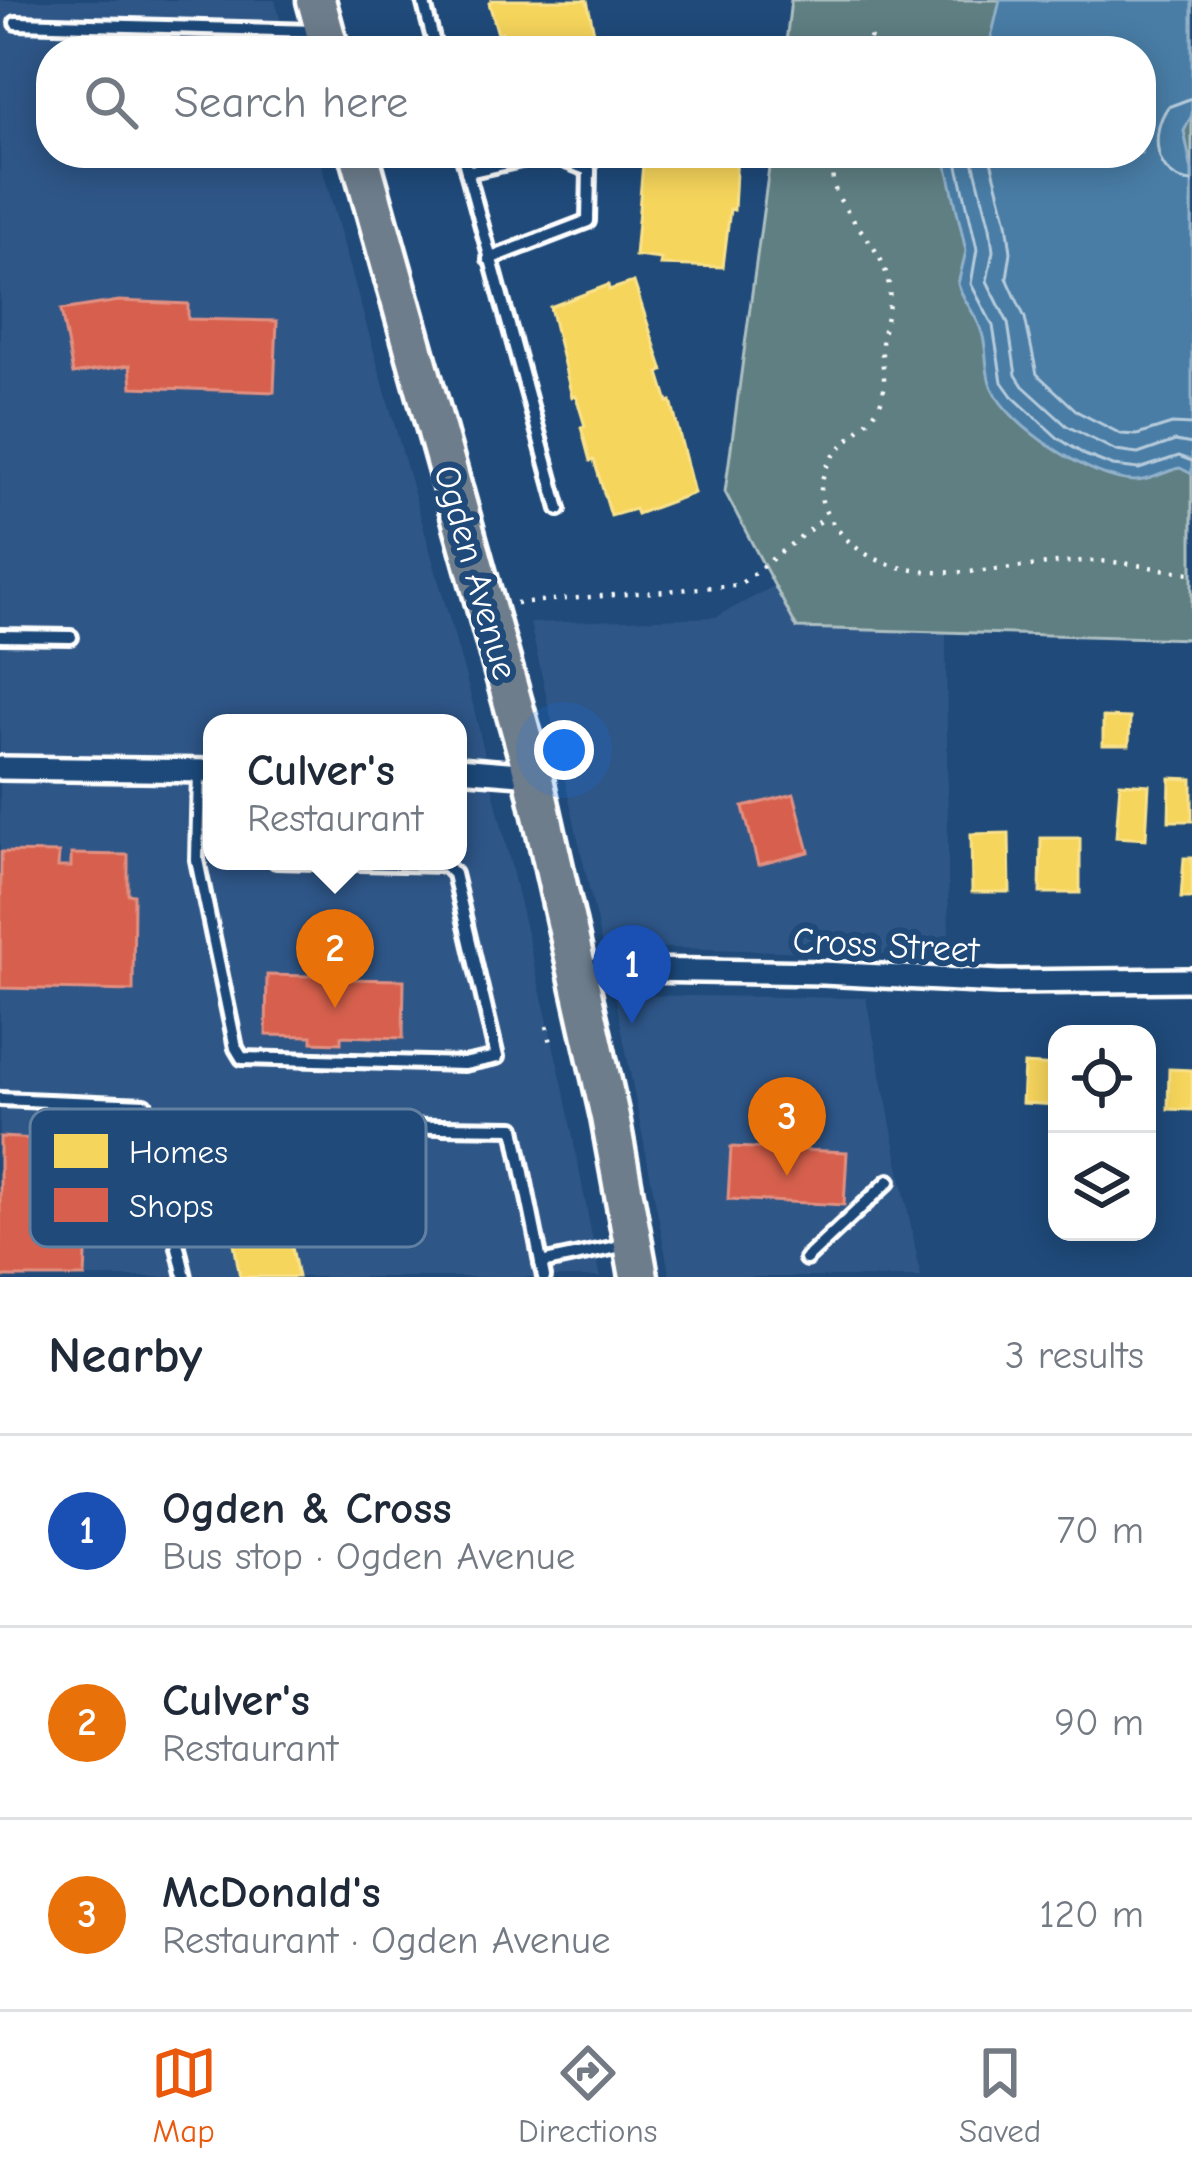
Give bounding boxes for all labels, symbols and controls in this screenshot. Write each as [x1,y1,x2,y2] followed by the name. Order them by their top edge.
[36,36,1156,168] search box
[78,69,144,135] icon: search
[174,76,408,128] text: Search here
[425,461,526,684] street label: Ogden Avenue
[203,714,467,870] popup
[534,720,594,780] your location
[247,744,395,796] text: Culver's
[247,796,423,841] text: Restaurant
[296,909,374,1008] pin: 2
[792,920,982,971] street label: Cross Street
[593,925,671,1024] pin: 1
[1048,1025,1156,1241] map controls
[1048,1025,1156,1133] button: locate
[748,1077,826,1176] pin: 3
[30,1109,426,1247] legend
[129,1133,228,1171] text: Homes
[1048,1133,1156,1241] button: layers
[129,1187,213,1225] text: Shops
[48,1326,202,1385] text: Nearby
[1005,1333,1144,1378] text: 3 results
[162,1482,452,1534] text: Ogden & Cross
[79,1508,95,1553] text: 1
[1057,1508,1144,1553] text: 70 m
[162,1534,575,1579] text: Bus stop · Ogden Avenue
[162,1674,310,1726] text: Culver's
[77,1700,97,1745] text: 2
[1054,1700,1144,1745] text: 90 m
[162,1726,338,1771] text: Restaurant
[162,1866,381,1918] text: McDonald's
[77,1892,97,1937] text: 3
[1039,1892,1144,1937] text: 120 m
[162,1918,610,1963] text: Restaurant · Ogden Avenue
[151,2040,217,2150] tab: Map
[518,2040,658,2150] tab: Directions
[959,2040,1041,2150] tab: Saved

